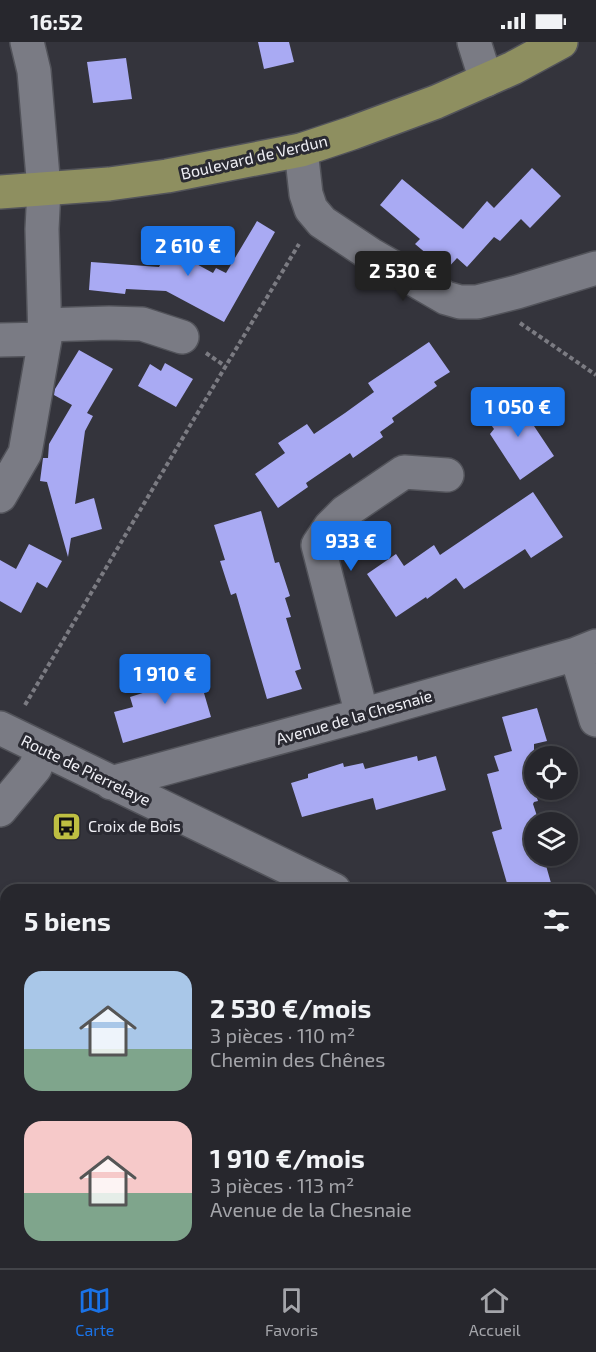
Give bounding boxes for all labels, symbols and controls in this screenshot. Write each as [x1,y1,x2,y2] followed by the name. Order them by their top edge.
[30,8,83,34] text: 16:52
[179,130,329,183] street label: Boulevard de Verdun
[133,226,243,277] pin: 2 610 €
[155,233,221,257] text: 2 610 €
[348,251,458,302] pin: 2 530 €
[369,258,437,282] text: 2 530 €
[463,387,573,438] pin: 1 050 €
[485,394,551,418] text: 1 050 €
[309,521,393,572] pin: 933 €
[325,528,377,552] text: 933 €
[110,654,220,705] pin: 1 910 €
[133,661,197,685] text: 1 910 €
[274,685,434,748] street label: Avenue de la Chesnaie
[19,730,154,809] street label: Route de Pierrelaye
[524,746,578,866] map controls
[524,746,578,800] button: locate
[51,810,83,842] bus stop icon: Croix de Bois
[524,812,578,866] button: layers
[88,816,181,835] place label: Croix de Bois
[540,904,573,937] icon: filters
[24,905,111,936] text: 5 biens
[210,992,371,1023] text: 2 530 €/mois
[72,995,144,1067] icon: home
[210,1023,355,1047] text: 3 pièces · 110 m²
[210,1047,385,1071] text: Chemin des Chênes
[210,1142,365,1173] text: 1 910 €/mois
[72,1145,144,1217] icon: home
[210,1173,354,1197] text: 3 pièces · 113 m²
[210,1197,412,1221] text: Avenue de la Chesnaie
[75,1284,114,1339] tab: Carte
[265,1284,318,1339] tab: Favoris
[469,1284,521,1339] tab: Accueil

